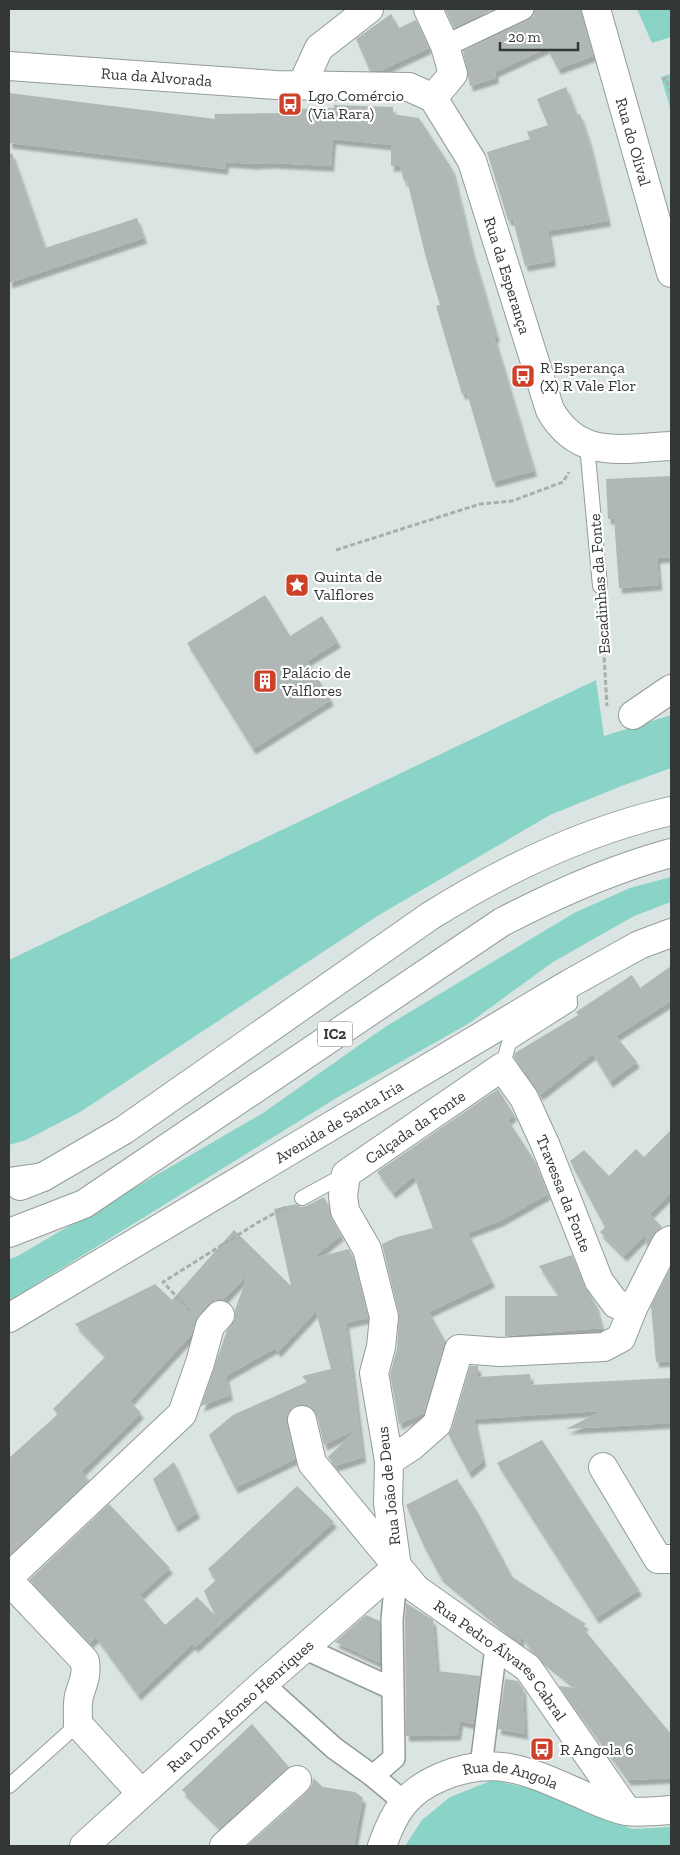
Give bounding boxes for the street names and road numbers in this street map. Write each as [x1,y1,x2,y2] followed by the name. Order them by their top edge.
[100,64,213,90] street label: Rua da Alvorada
[612,95,655,188] street label: Rua do Olival
[480,214,535,337] street label: Rua da Esperança
[585,513,614,655] street label: Escadinhas da Fonte
[318,1022,352,1046] road number: IC2
[272,1076,407,1167] street label: Avenida de Santa Iria
[362,1086,469,1168] street label: Calçada da Fonte
[532,1132,596,1255] street label: Travessa da Fonte
[373,1426,404,1546] street label: Rua João de Deus
[430,1596,570,1724] street label: Rua Pedro Álvares Cabral
[163,1635,317,1776] street label: Rua Dom Afonso Henriques
[461,1757,561,1793] street label: Rua de Angola

